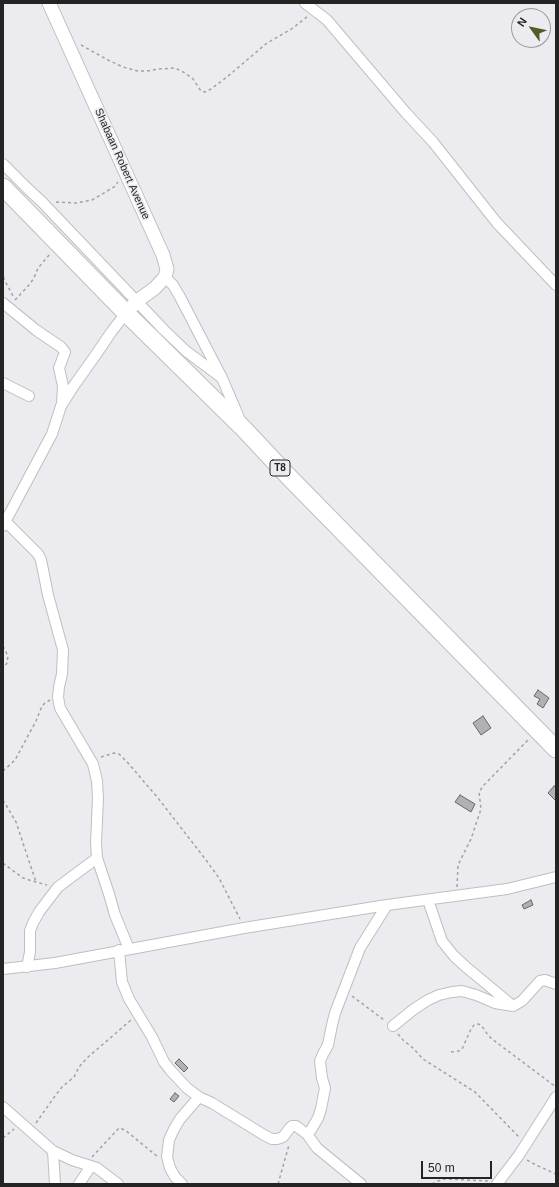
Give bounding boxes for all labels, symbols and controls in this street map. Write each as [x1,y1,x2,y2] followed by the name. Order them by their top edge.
[511,8,551,48] north arrow
[515,15,529,29] text: N
[92,106,152,222] street label: Shabaan Robert Avenue
[270,460,290,476] road number: T8
[423,1153,494,1179] scale bar
[428,1161,455,1175] text: 50 m

